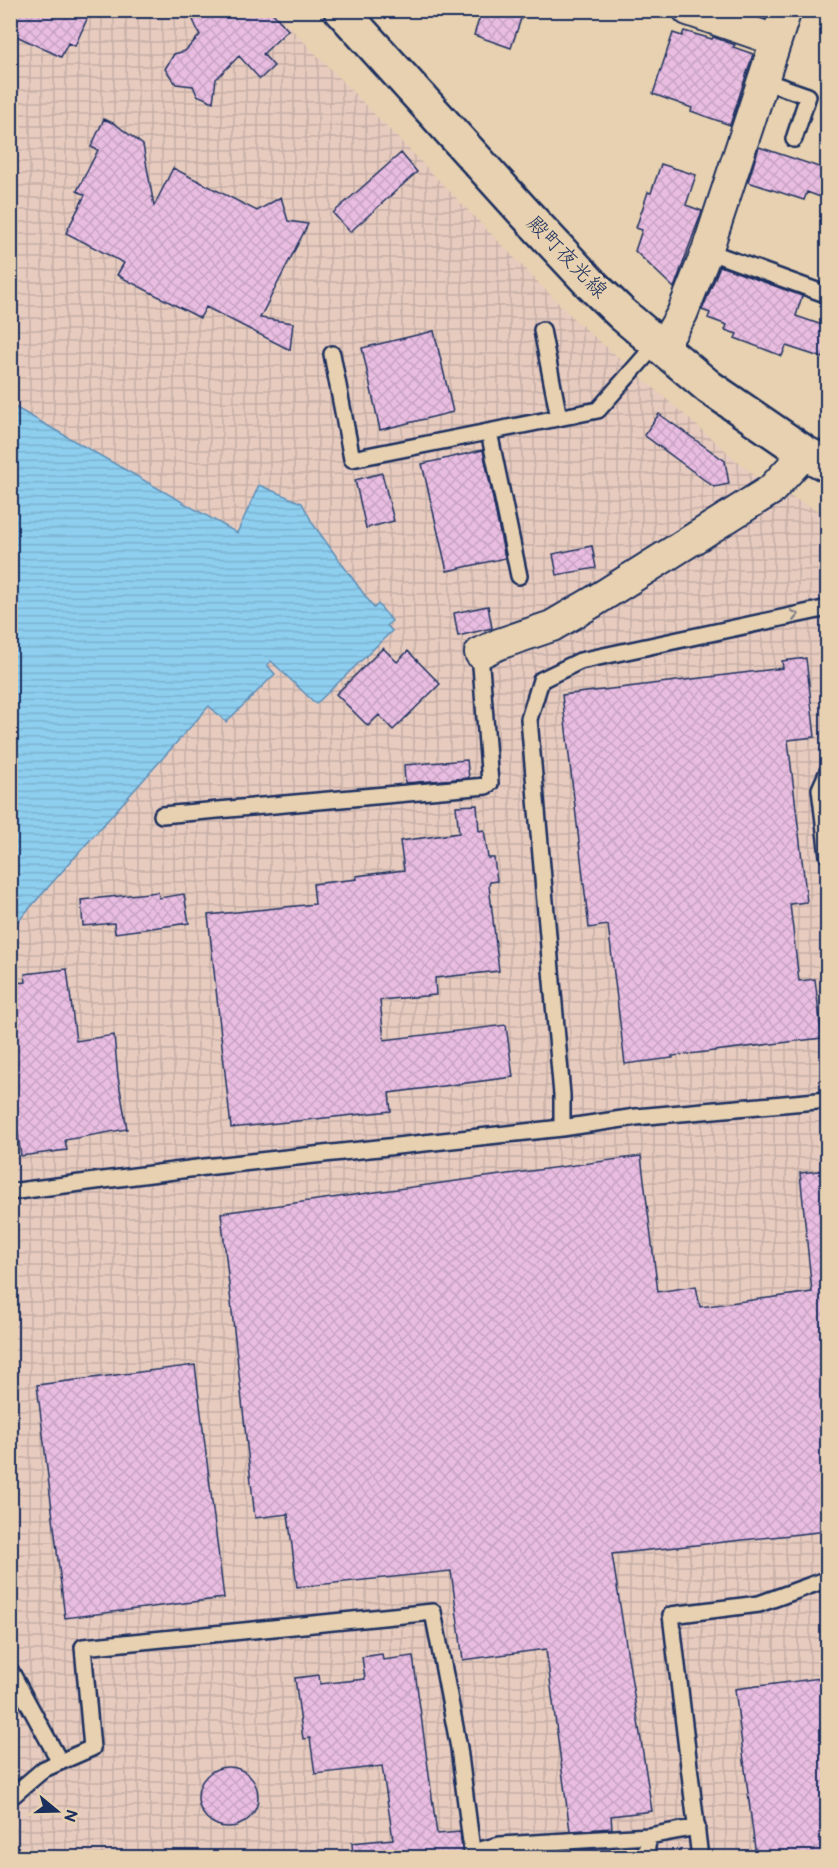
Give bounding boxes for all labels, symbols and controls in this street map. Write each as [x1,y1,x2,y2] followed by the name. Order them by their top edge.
[522,211,612,303] street label: 殿町夜光線
[790,609,800,622] one-way arrow
[27,1781,87,1841] north arrow
[59,1807,81,1824] text: N

